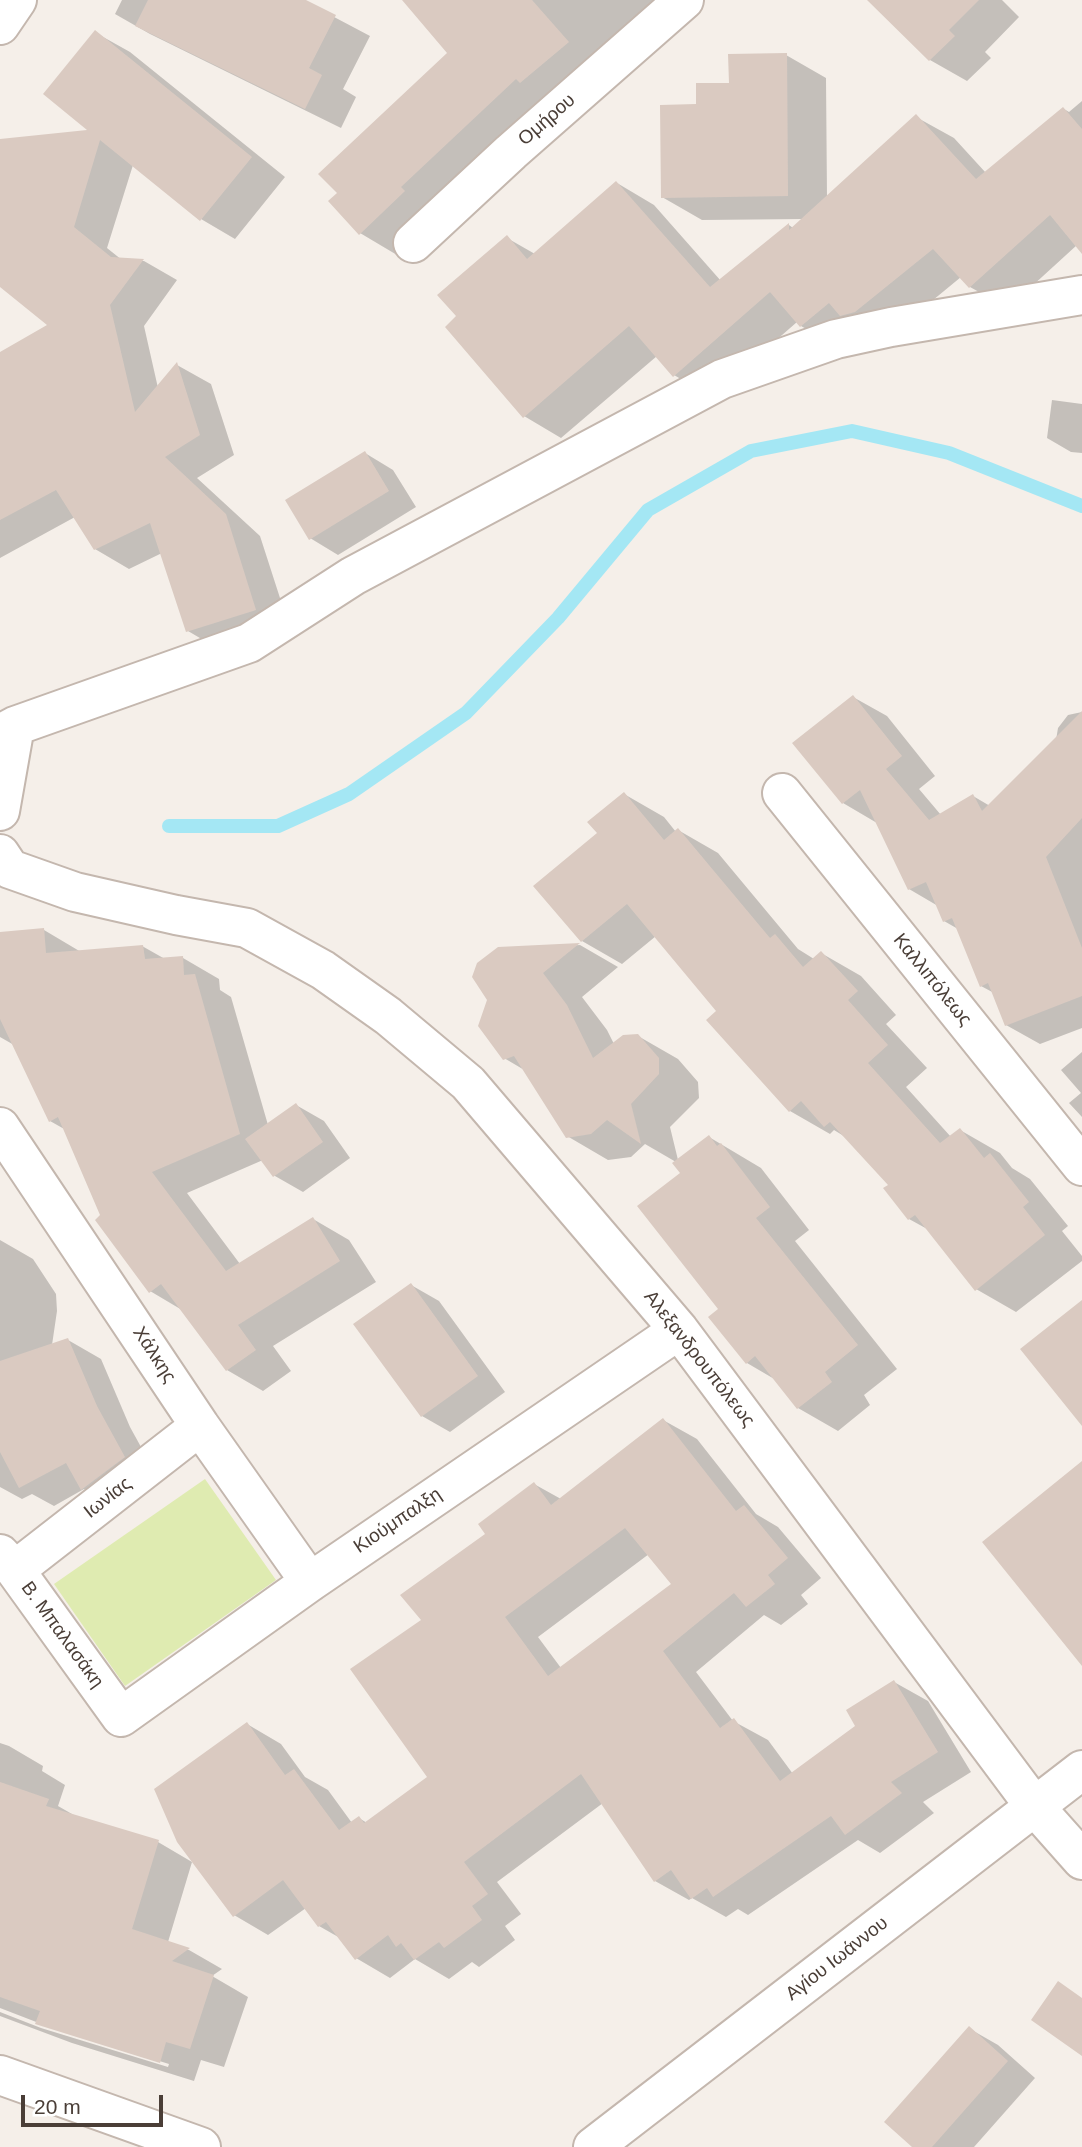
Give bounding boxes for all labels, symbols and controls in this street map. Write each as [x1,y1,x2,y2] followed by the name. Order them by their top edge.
[514,89,580,151] street label: Ομήρου
[888,929,976,1031] street label: Καλλιπόλεως
[639,1286,759,1432] street label: Αλεξανδρουπόλεως
[127,1323,181,1387] street label: Χάλκης
[80,1472,136,1524] street label: Ιωνίας
[350,1483,446,1559] street label: Κιούμπαλξη
[16,1577,108,1693] street label: Β. Μπαλασάκη
[781,1912,893,2006] street label: Αγίου Ιωάννου
[24,2080,166,2124] scale bar
[34,2095,81,2118] text: 20 m

